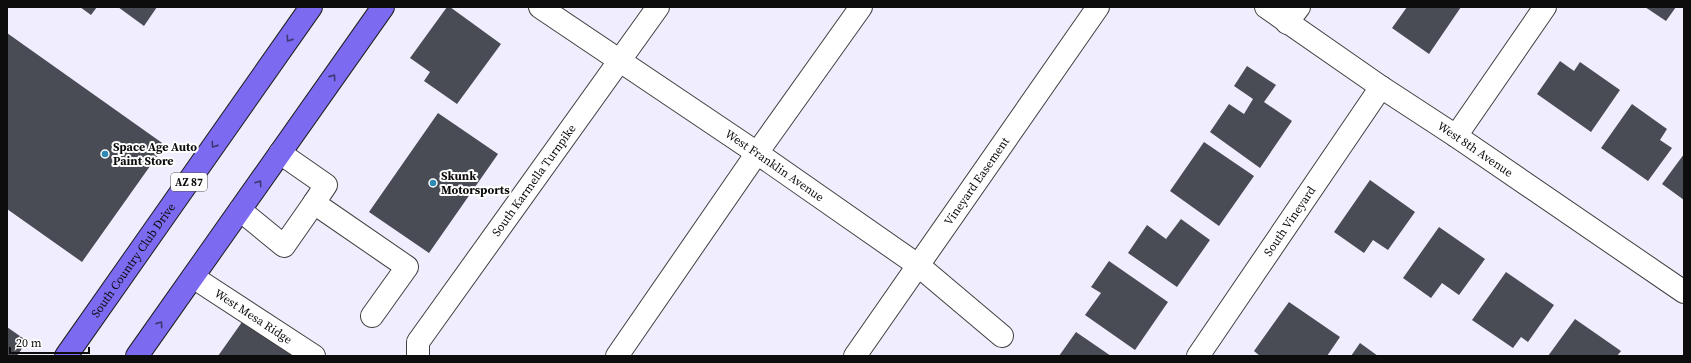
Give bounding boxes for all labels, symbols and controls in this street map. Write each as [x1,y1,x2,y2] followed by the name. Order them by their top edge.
[286,35,294,42] one-way arrow
[328,74,336,81] one-way arrow
[1434,118,1516,181] street label: West 8th Avenue
[488,121,580,239] street label: South Karmella Turnpike
[722,126,827,205] street label: West Franklin Avenue
[940,134,1013,228] street label: Vineyard Easement
[113,139,197,169] place label: Space Age Auto Paint Store
[212,141,219,148] one-way arrow
[100,149,110,159] marker: Space Age Auto Paint Store
[441,168,510,198] place label: Skunk Motorsports
[171,173,207,191] road number: AZ 87
[428,178,438,188] marker: Skunk Motorsports
[254,181,261,188] one-way arrow
[1260,183,1319,259] street label: South Vineyard
[87,200,179,321] street label: South Country Club Drive
[211,285,295,348] street label: West Mesa Ridge
[155,321,163,328] one-way arrow
[10,329,89,355] scale bar
[16,335,42,351] text: 20 m

